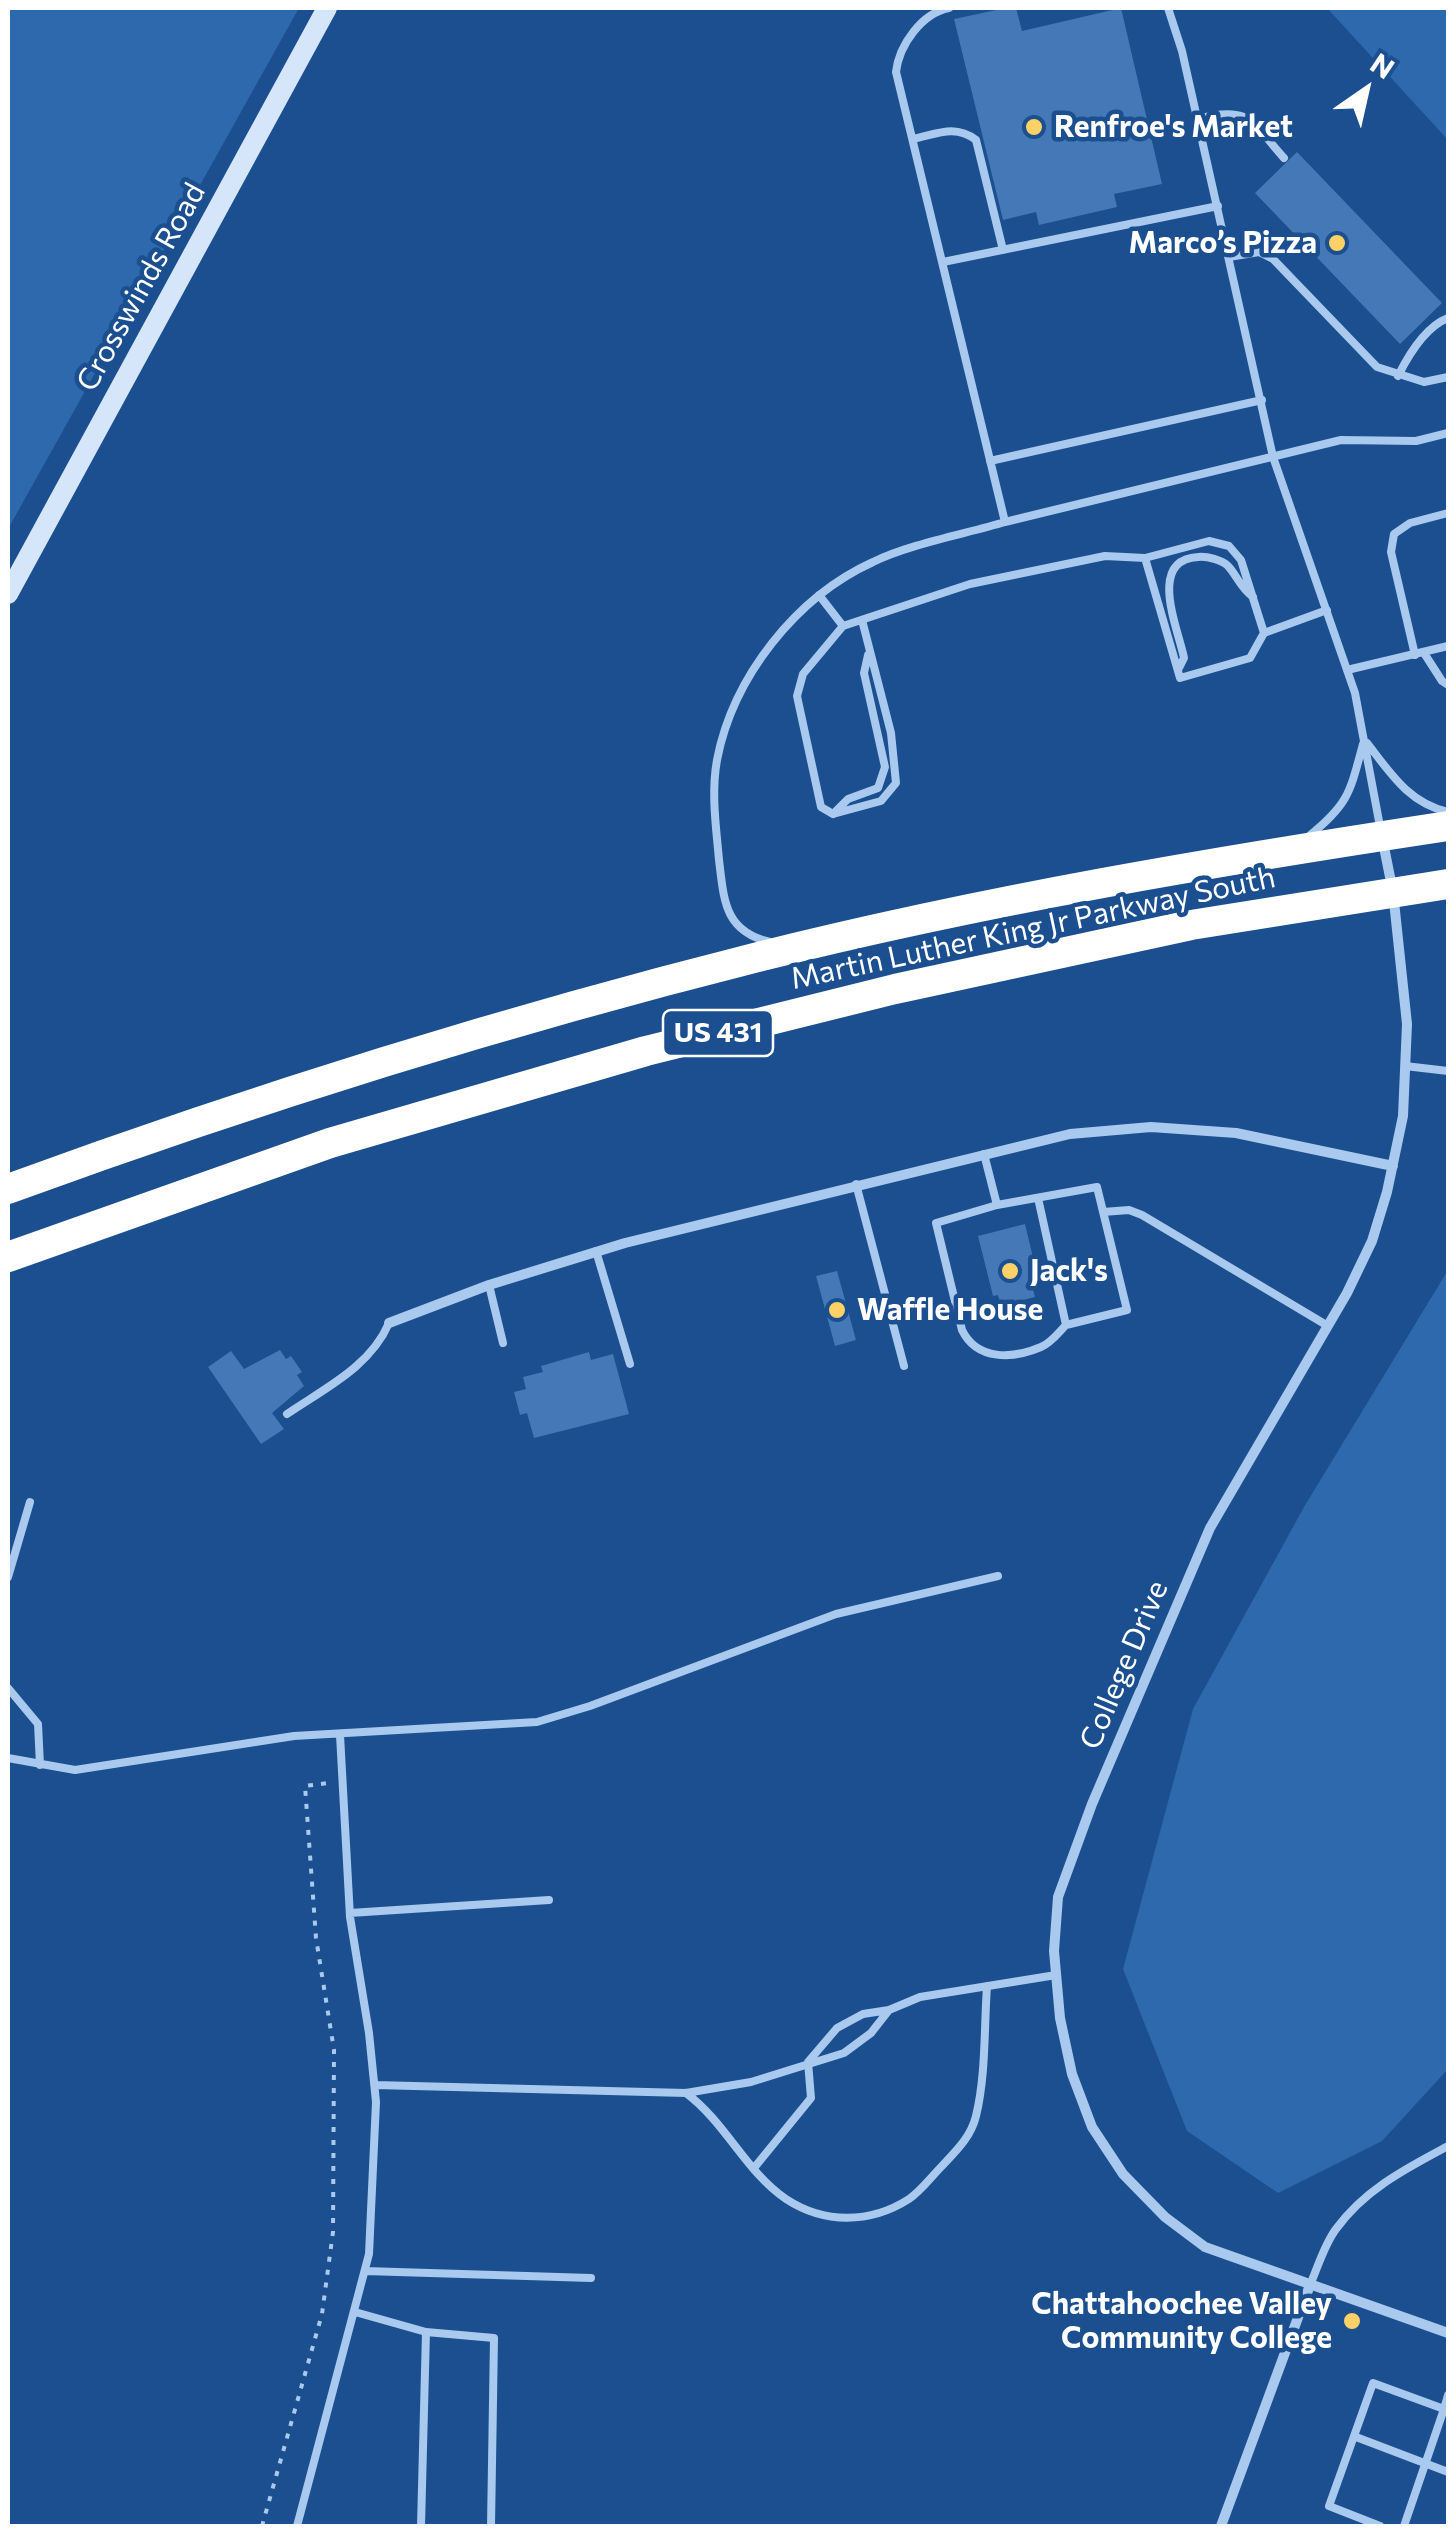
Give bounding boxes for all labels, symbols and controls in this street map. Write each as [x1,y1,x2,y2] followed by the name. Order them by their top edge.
[1316,40,1416,140] north arrow
[1365,45,1401,85] text: N
[1054,109,1293,145] place label: Renfroe's Market
[1023,116,1045,138] marker: Renfroe's Market
[69,177,213,397] street label: Crosswinds Road
[1129,225,1317,261] place label: Marco’s Pizza
[1326,232,1348,254] marker: Marco’s Pizza
[787,859,1279,997] street label: Martin Luther King Jr Parkway South
[663,1010,773,1056] road number: US 431
[1030,1253,1108,1289] place label: Jack's
[999,1260,1021,1282] marker: Jack's
[857,1292,1043,1328] place label: Waffle House
[826,1299,848,1321] marker: Waffle House
[1072,1575,1176,1755] street label: College Drive
[1031,2286,1332,2356] place label: Chattahoochee Valley Community College
[1341,2310,1363,2332] marker: Chattahoochee Valley Community College

